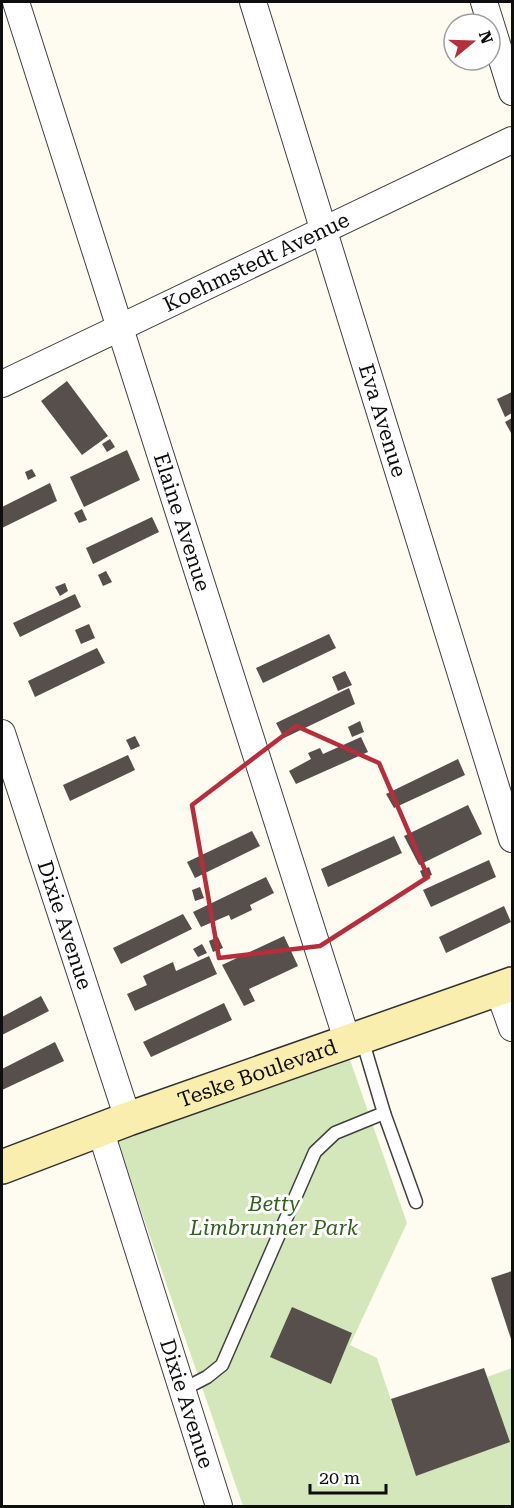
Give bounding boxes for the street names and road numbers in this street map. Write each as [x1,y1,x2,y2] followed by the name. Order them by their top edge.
[160,208,353,317] street label: Koehmstedt Avenue
[354,361,411,480] street label: Eva Avenue
[149,450,215,594] street label: Elaine Avenue
[32,858,97,992] street label: Dixie Avenue
[175,1034,341,1112] street label: Teske Boulevard
[155,1336,218,1471] street label: Dixie Avenue

